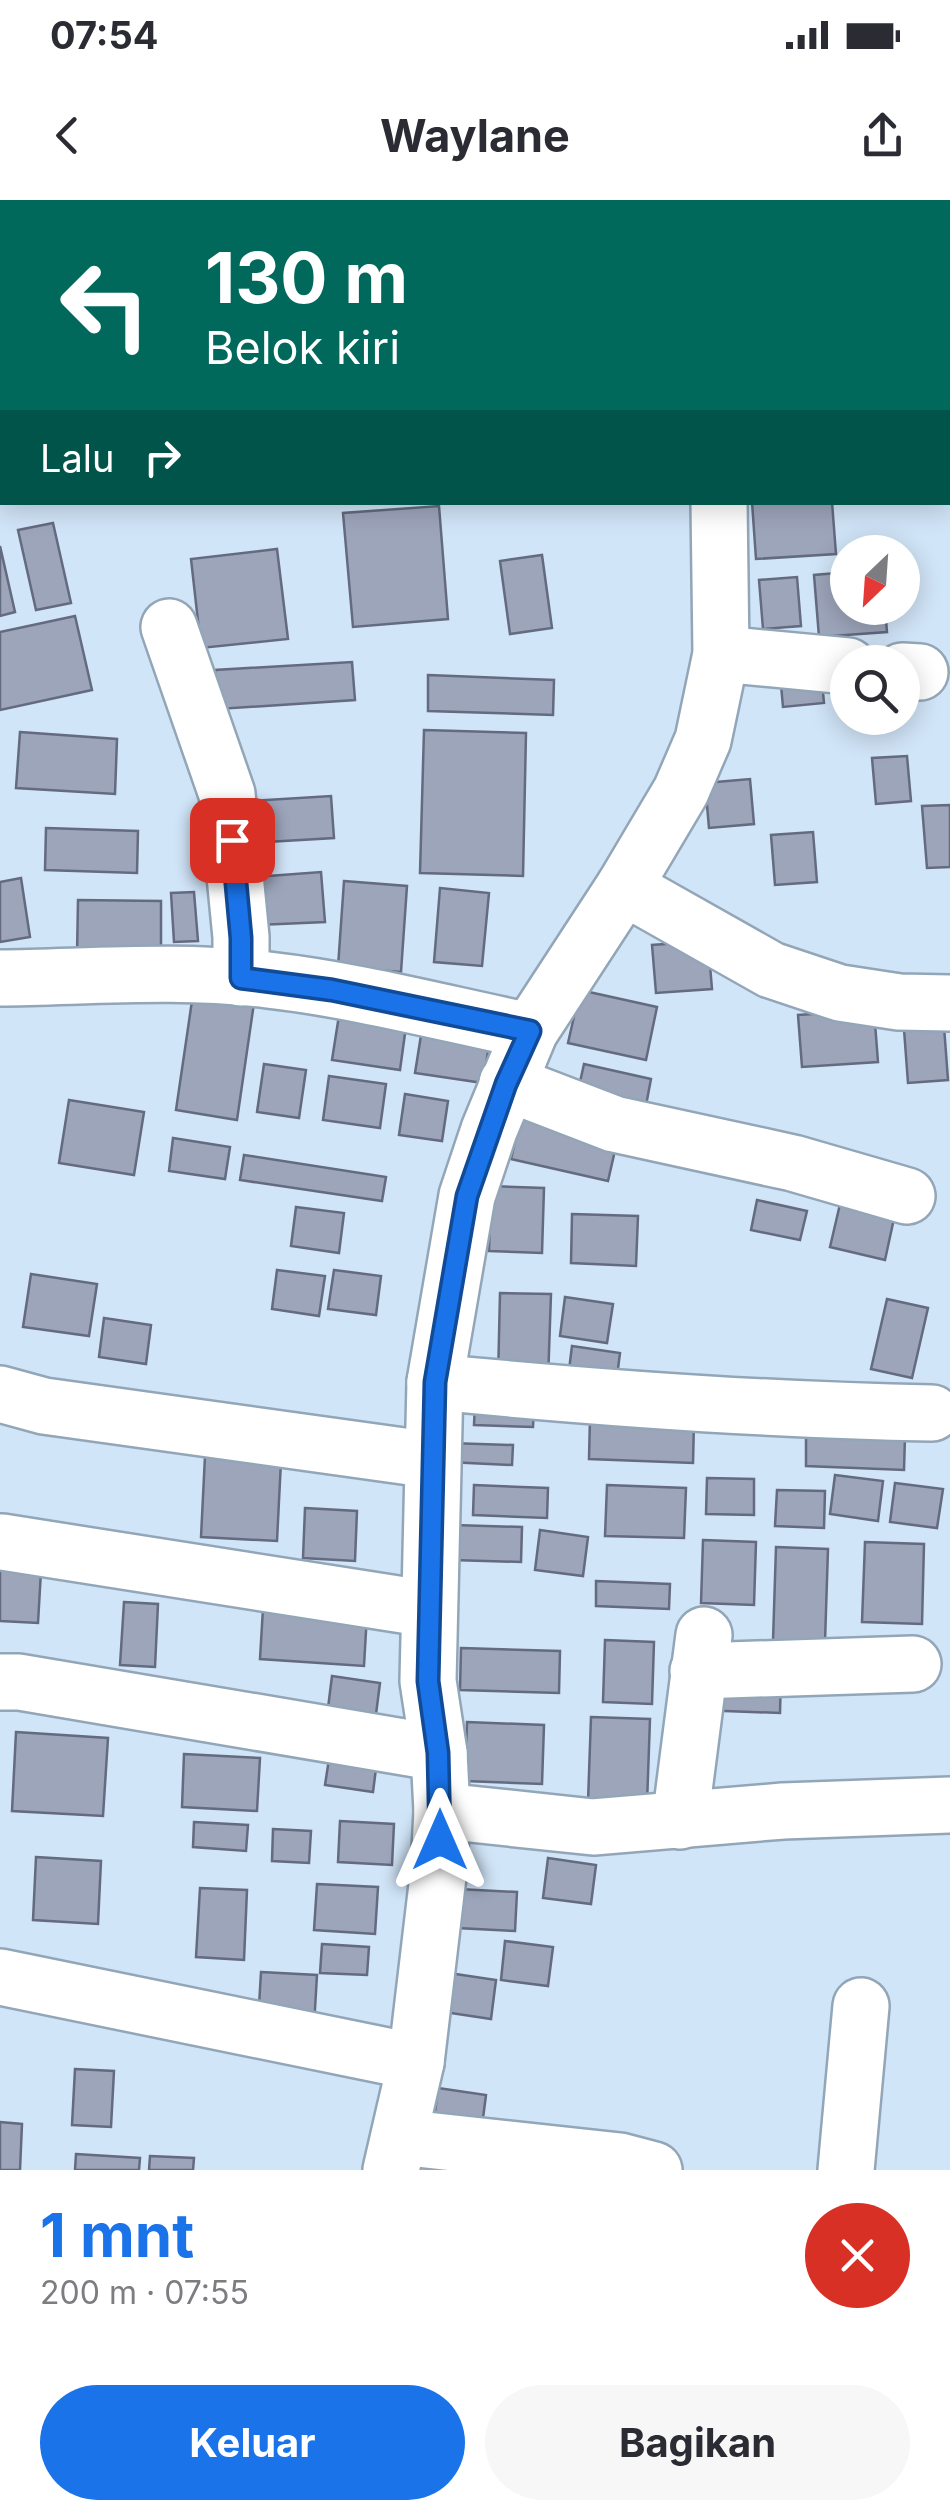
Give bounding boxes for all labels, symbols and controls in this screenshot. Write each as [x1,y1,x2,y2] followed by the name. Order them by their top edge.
[50,12,158,58] text: 07:54
[40,108,95,163] icon: back
[380,108,570,163] text: Waylane
[855,108,910,163] icon: share
[205,235,408,320] text: 130 m
[40,240,170,370] icon: left
[205,320,400,375] text: Belok kiri
[135,430,190,485] icon: right
[40,435,115,481] text: Lalu
[830,535,920,625] north arrow
[830,535,920,735] map controls
[830,645,920,735] button: search
[190,798,275,883] pin
[205,813,260,868] icon: arrive
[388,1788,492,1892] position arrow
[40,2199,194,2271] text: 1 mnt
[805,2203,910,2308] button: close
[40,2273,249,2312] text: 200 m · 07:55
[40,2385,465,2500] button: Keluar
[485,2385,910,2500] button: Bagikan

